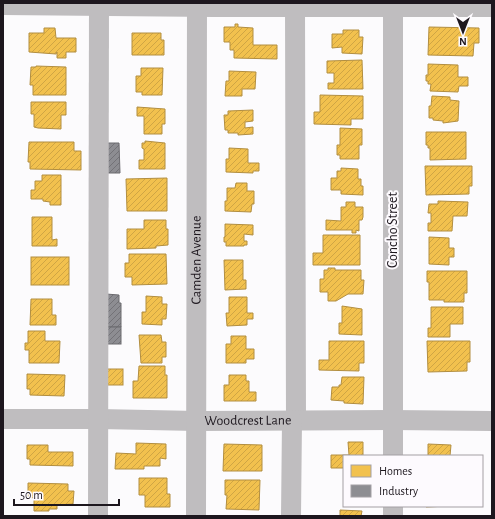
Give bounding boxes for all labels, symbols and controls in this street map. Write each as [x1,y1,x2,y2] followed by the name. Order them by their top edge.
[443,12,483,52] north arrow
[459,36,467,47] text: N
[386,192,400,268] street label: Concho Street
[189,216,204,304] street label: Camden Avenue
[204,414,292,428] street label: Woodcrest Lane
[343,455,483,507] legend
[379,465,412,477] text: Homes
[14,481,119,507] scale bar
[379,485,418,498] text: Industry
[20,489,43,501] text: 50 m

